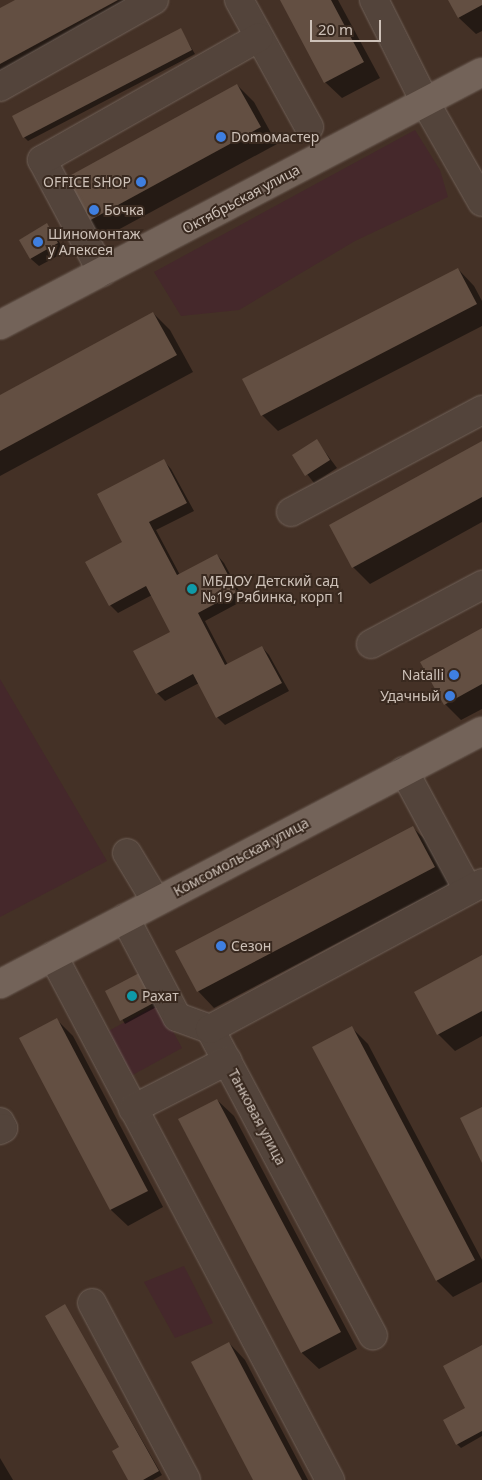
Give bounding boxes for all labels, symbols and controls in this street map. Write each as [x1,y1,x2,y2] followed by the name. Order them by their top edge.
[312,10,383,42] scale bar
[318,19,353,39] text: 20 m
[231,129,319,145] place label: Domoмастер
[215,131,227,143] marker: Domoмастер
[179,161,303,237] street label: Октябрьская улица
[43,174,131,190] place label: OFFICE SHOP
[135,176,147,188] marker: OFFICE SHOP
[104,202,144,218] place label: Бочка
[88,204,100,216] marker: Бочка
[48,226,140,258] place label: Шиномонтаж у Алексея
[32,236,44,248] marker: Шиномонтаж у Алексея
[202,573,344,606] place label: МБДОУ Детский сад №19 Рябинка, корп 1
[186,583,198,595] marker: МБДОУ Детский сад №19 Рябинка, корп 1
[402,667,444,683] place label: Natalli
[448,669,460,681] marker: Natalli
[380,688,440,704] place label: Удачный
[444,690,456,702] marker: Удачный
[170,814,312,900] street label: Комсомольская улица
[231,938,271,954] place label: Сезон
[215,940,227,952] marker: Сезон
[142,988,179,1004] place label: Рахат
[126,990,138,1002] marker: Рахат
[225,1066,289,1168] street label: Танковая улица

